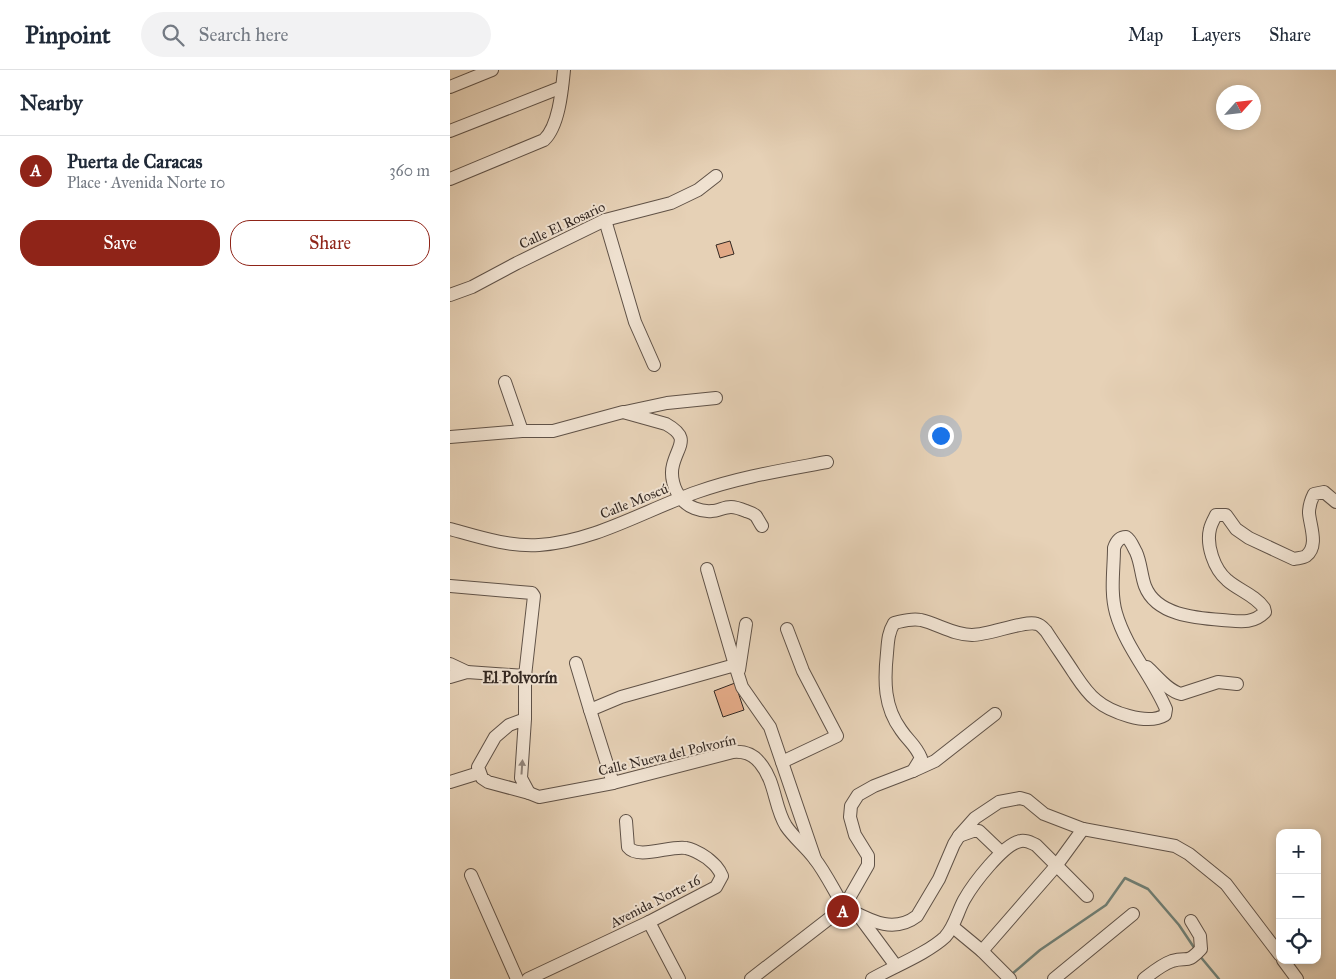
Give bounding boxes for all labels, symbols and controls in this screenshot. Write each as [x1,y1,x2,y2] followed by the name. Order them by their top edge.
[141,12,491,57] search box
[25,20,111,50] text: Pinpoint
[159,21,187,49] icon: search
[199,23,289,46] text: Search here
[1128,24,1163,46] text: Map
[1191,24,1241,46] text: Layers
[1269,24,1311,46] text: Share
[1216,85,1261,130] north arrow
[20,90,83,116] text: Nearby
[67,150,203,173] text: Puerta de Caracas
[31,161,41,180] text: A
[389,161,430,180] text: 360 m
[67,173,225,192] text: Place · Avenida Norte 10
[517,198,608,253] street label: Calle El Rosario
[20,220,220,266] button: Save
[230,220,430,266] button: Share
[928,423,954,449] your location
[598,480,671,523] street label: Calle Moscú
[482,668,558,687] district label: El Polvorín
[597,731,738,780] street label: Calle Nueva del Polvorín
[518,759,526,775] one-way arrow
[1276,829,1321,964] map controls
[1276,829,1321,874] button: +
[606,871,704,932] street label: Avenida Norte 16
[1276,874,1321,919] button: −
[827,892,859,930] pin: A
[1276,919,1321,964] button: locate

